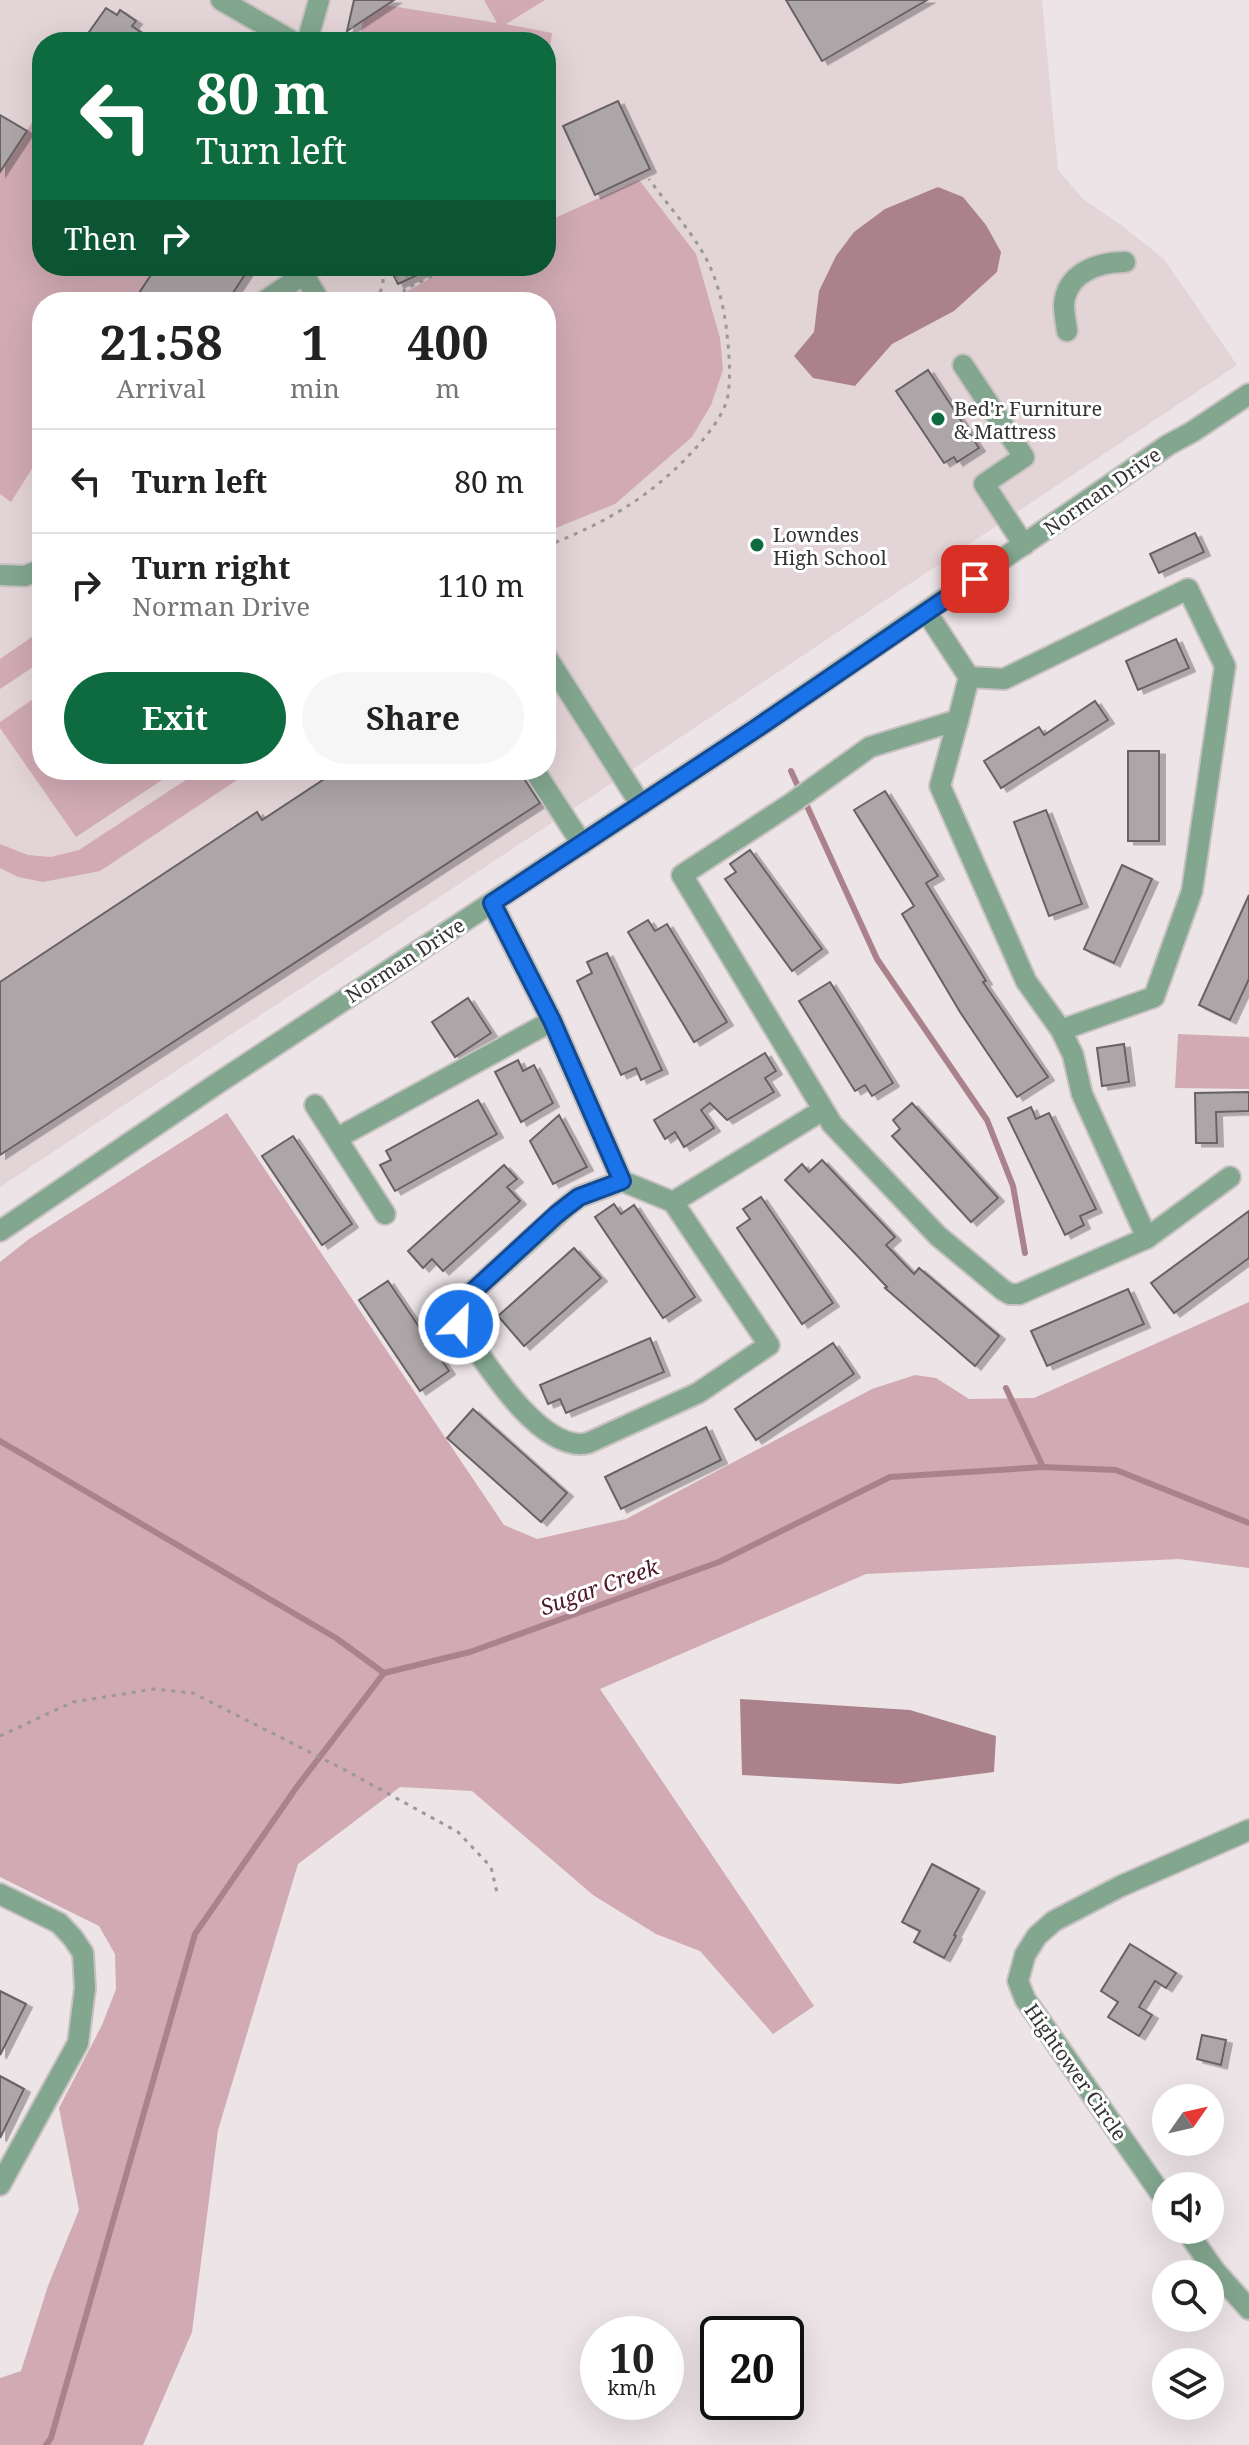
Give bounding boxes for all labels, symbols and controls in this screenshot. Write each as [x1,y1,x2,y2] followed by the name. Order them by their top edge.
[196,54,329,130] text: 80 m
[64,64,168,168] icon: left
[196,126,347,175] text: Turn left
[153,216,197,260] icon: right
[64,218,137,259] text: Then
[99,309,223,374] text: 21:58
[301,309,328,374] text: 1
[407,309,489,374] text: 400
[117,370,205,406] text: Arrival
[290,370,340,406] text: min
[436,370,460,406] text: m
[954,395,1102,445] place label: Bed'r Furniture & Mattress
[929,410,947,428] marker: Bed'r Furniture & Mattress
[1038,441,1166,541] street label: Norman Drive
[64,459,108,503] icon: left
[132,461,267,502] text: Turn left
[454,461,524,502] text: 80 m
[773,521,887,571] place label: Lowndes High School
[748,536,766,554] marker: Lowndes High School
[941,545,1009,613] pin
[132,547,290,588] text: Turn right
[953,557,997,601] icon: arrive
[64,563,108,607] icon: right
[438,565,524,606] text: 110 m
[132,588,310,624] text: Norman Drive
[64,672,286,764] button: Exit
[302,672,524,764] button: Share
[340,911,470,1009] street label: Norman Drive
[417,1282,501,1366] position arrow
[536,1550,664,1621] water label: Sugar Creek
[1019,1998,1133,2146] street label: Hightower Circle
[1152,2084,1224,2156] north arrow
[1152,2084,1224,2420] map controls
[1152,2172,1224,2244] button: sound
[1152,2260,1224,2332] button: search
[700,2316,804,2420] speed limit sign: 20
[609,2330,655,2385] text: 10
[1152,2348,1224,2420] button: layers
[607,2374,657,2401] text: km/h

